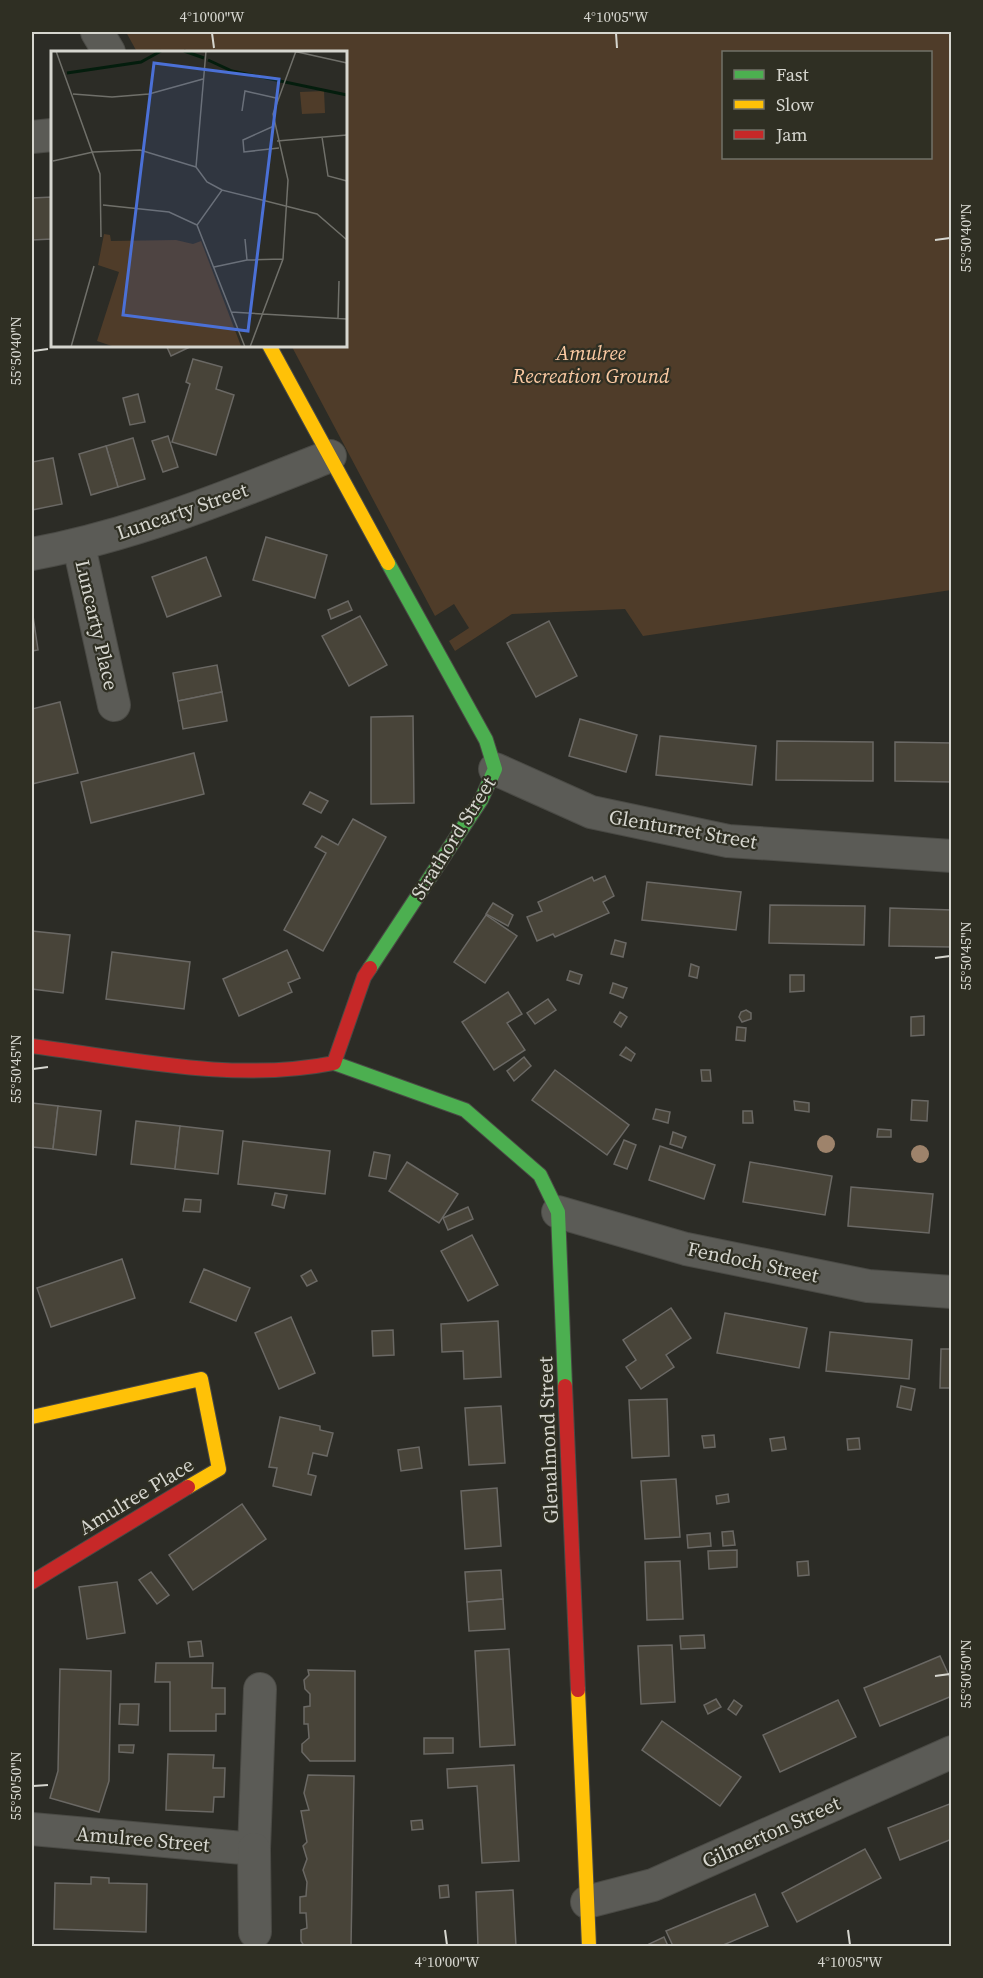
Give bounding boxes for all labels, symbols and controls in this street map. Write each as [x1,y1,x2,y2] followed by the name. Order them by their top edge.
[180,6,245,27] text: 4°10'00"W
[584,6,649,27] text: 4°10'05"W
[51,51,346,346] inset map
[722,51,932,159] legend
[776,62,809,87] text: Fast
[776,92,814,117] text: Slow
[775,122,808,147] text: Jam
[955,203,976,273] text: 55°50'40"N
[5,316,26,386] text: 55°50'40"N
[512,339,670,390] park label: Amulree Recreation Ground
[113,475,252,547] street label: Luncarty Street
[68,557,126,693] street label: Luncarty Place
[404,771,502,905] street label: Strathord Street
[607,802,760,856] street label: Glenturret Street
[955,921,976,991] text: 55°50'45"N
[5,1034,26,1104] text: 55°50'45"N
[685,1234,822,1290] street label: Fendoch Street
[531,1356,565,1524] street label: Glenalmond Street
[73,1451,199,1541] street label: Amulree Place
[955,1639,976,1709] text: 55°50'50"N
[5,1751,26,1821] text: 55°50'50"N
[697,1789,845,1875] street label: Gilmerton Street
[75,1819,211,1859] street label: Amulree Street
[415,1951,480,1972] text: 4°10'00"W
[818,1951,883,1972] text: 4°10'05"W

